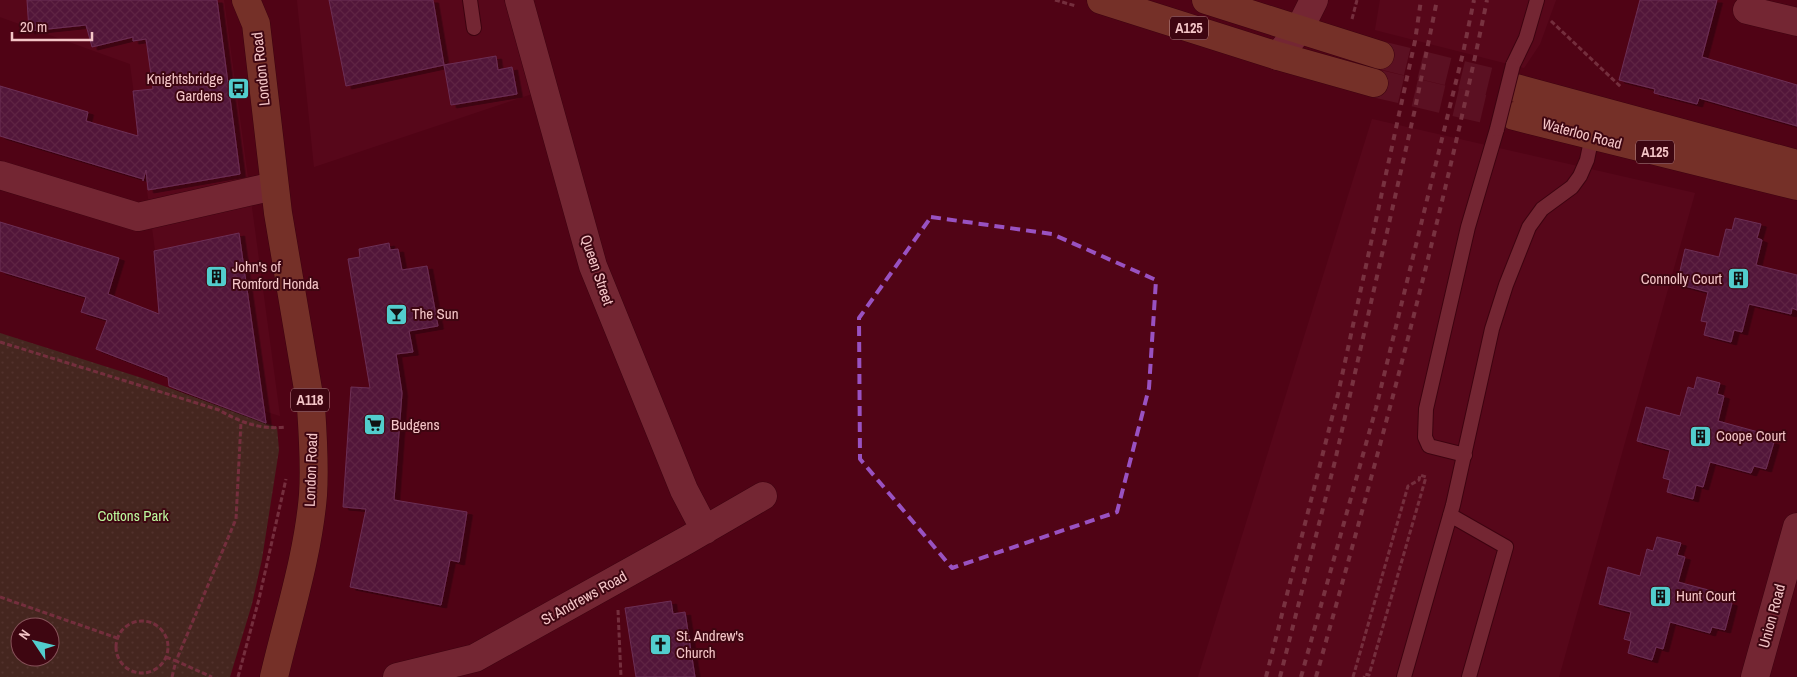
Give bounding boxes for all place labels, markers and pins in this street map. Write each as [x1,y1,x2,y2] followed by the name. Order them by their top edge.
[146,68,223,106] place label: Knightsbridge Gardens
[227,76,251,100] bus stop icon: Knightsbridge Gardens
[232,256,319,294] place label: John's of Romford Honda
[204,264,228,288] building icon: John's of Romford Honda
[1726,267,1750,291] building icon: Connolly Court
[1641,268,1723,289] place label: Connolly Court
[384,302,408,326] bar icon: The Sun
[412,303,459,324] place label: The Sun
[363,413,387,437] supermarket icon: Budgens
[391,414,440,435] place label: Budgens
[1688,424,1712,448] building icon: Coope Court
[1716,425,1786,446] place label: Coope Court
[1648,584,1672,608] building icon: Hunt Court
[1676,585,1736,606] place label: Hunt Court
[676,625,744,663] place label: St. Andrew's Church
[648,633,672,657] church icon: St. Andrew's Church

